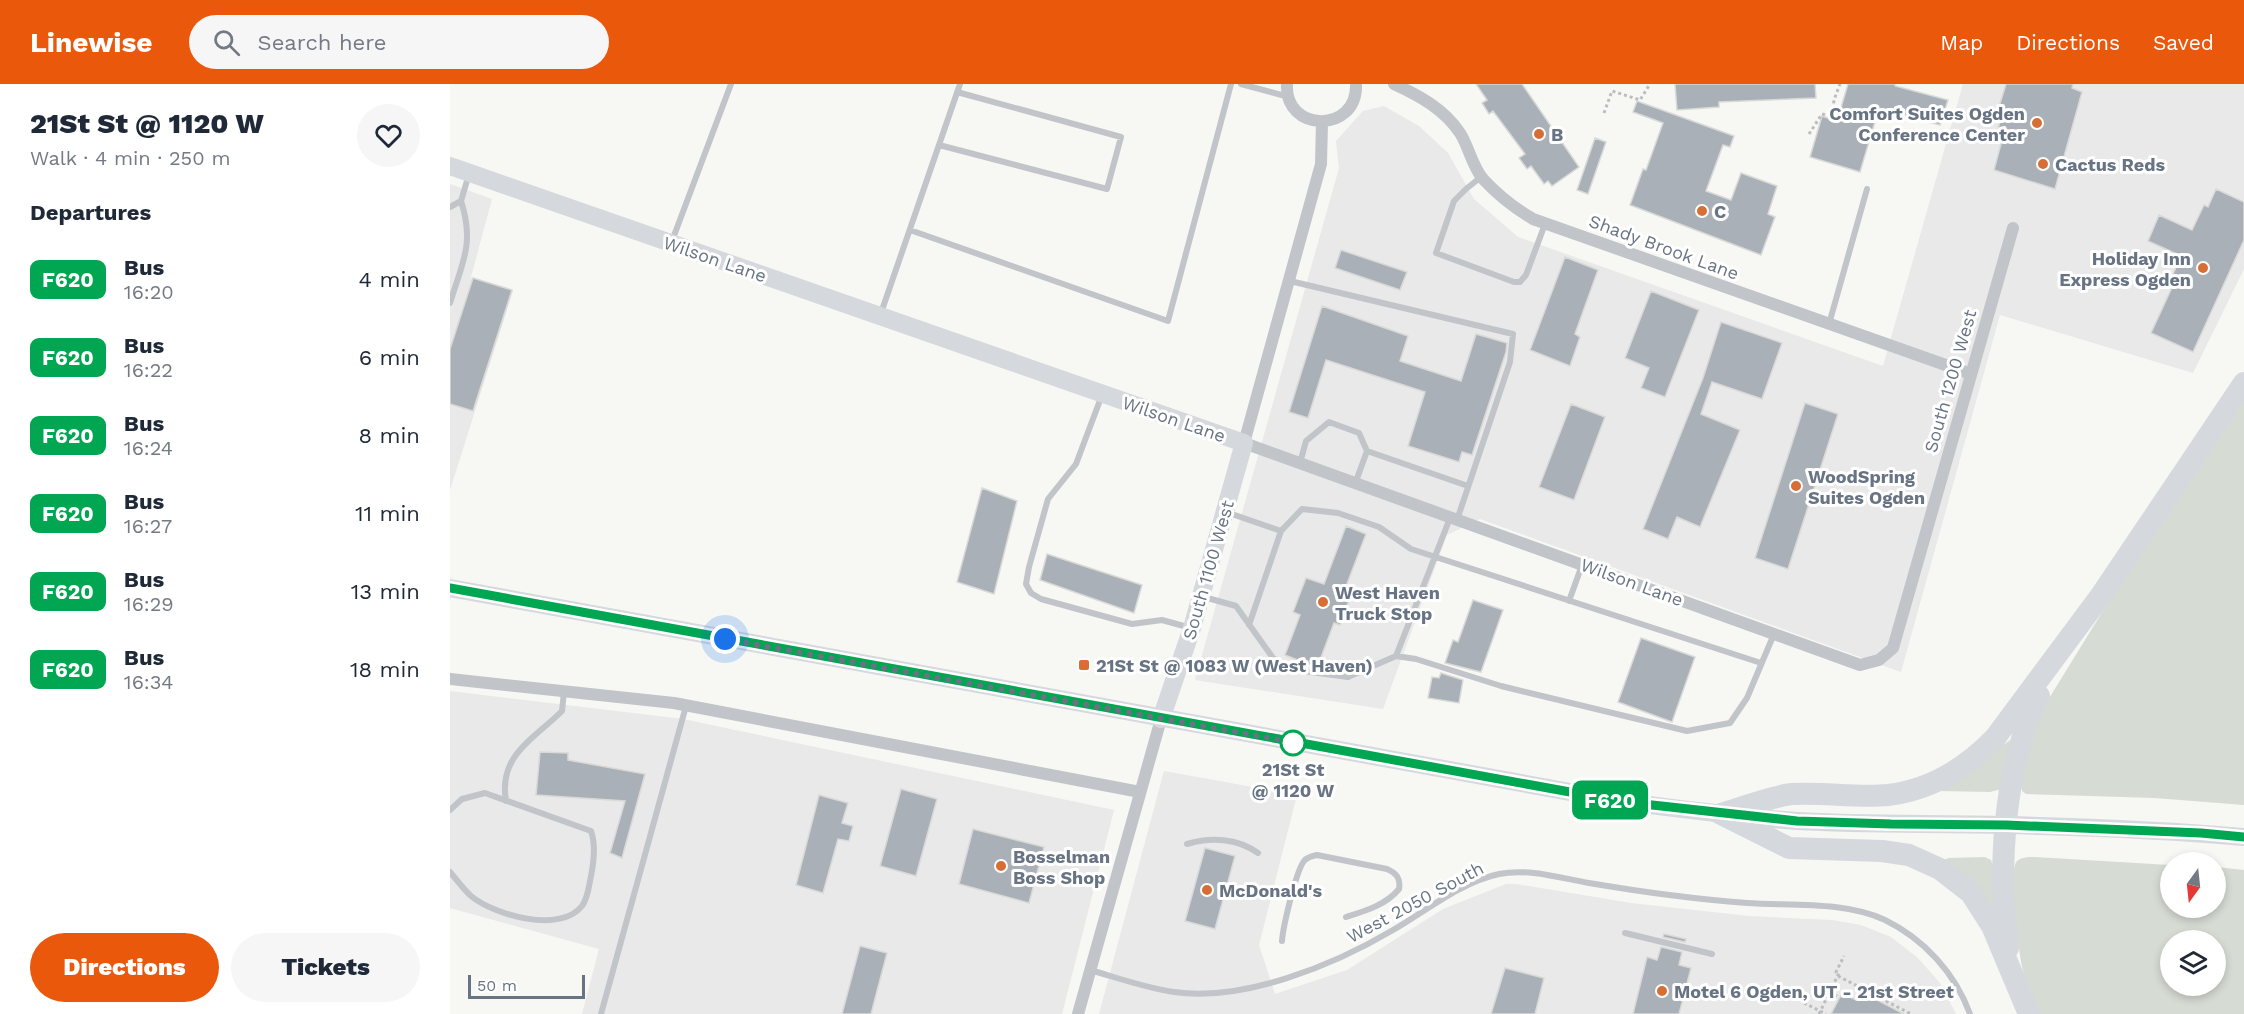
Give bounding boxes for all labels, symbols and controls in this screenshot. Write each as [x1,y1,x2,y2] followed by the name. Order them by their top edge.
[189,15,609,69] search box
[30,26,153,59] text: Linewise
[210,26,243,59] icon: search
[258,30,387,55] text: Search here
[1940,30,1983,55] text: Map
[2016,30,2120,55] text: Directions
[2153,30,2214,55] text: Saved
[1829,103,2025,145] place label: Comfort Suites Ogden Conference Center
[357,104,420,167] button: heart
[30,107,264,140] text: 21St St @ 1120 W
[2030,116,2044,130] marker: Comfort Suites Ogden Conference Center
[1551,124,1563,145] place label: B
[1532,127,1546,141] marker: B
[30,146,231,170] text: Walk · 4 min · 250 m
[2055,154,2166,175] place label: Cactus Reds
[2036,157,2050,171] marker: Cactus Reds
[30,200,151,225] text: Departures
[1714,201,1726,222] place label: C
[1695,204,1709,218] marker: C
[1586,210,1742,284] street label: Shady Brook Lane
[661,232,769,286] street label: Wilson Lane
[2059,248,2191,290] place label: Holiday Inn Express Ogden
[124,255,164,280] text: Bus
[2196,261,2210,275] marker: Holiday Inn Express Ogden
[42,267,94,292] text: F620
[359,267,420,292] text: 4 min
[124,280,174,304] text: 16:20
[1920,307,1981,455] street label: South 1200 West
[124,333,164,358] text: Bus
[42,345,94,370] text: F620
[359,345,420,370] text: 6 min
[124,358,173,382] text: 16:22
[1120,392,1228,446] street label: Wilson Lane
[124,411,164,436] text: Bus
[42,423,94,448] text: F620
[359,423,420,448] text: 8 min
[124,436,173,460] text: 16:24
[1808,466,1925,508] place label: WoodSpring Suites Ogden
[1789,479,1803,493] marker: WoodSpring Suites Ogden
[124,489,164,514] text: Bus
[1178,497,1238,642] street label: South 1100 West
[42,501,94,526] text: F620
[355,501,420,526] text: 11 min
[124,514,172,538] text: 16:27
[1578,554,1686,610] street label: Wilson Lane
[124,567,164,592] text: Bus
[42,579,94,604] text: F620
[351,579,420,604] text: 13 min
[1335,582,1440,624] place label: West Haven Truck Stop
[124,592,174,616] text: 16:29
[1316,595,1330,609] marker: West Haven Truck Stop
[710,624,740,654] your location
[124,645,164,670] text: Bus
[1096,655,1373,676] place label: 21St St @ 1083 W (West Haven)
[42,657,94,682] text: F620
[350,657,420,682] text: 18 min
[1077,658,1091,672] marker: 21St St @ 1083 W (West Haven)
[124,670,174,694] text: 16:34
[1280,730,1306,756] marker: 21St St @ 1120 W
[1252,759,1334,801] place label: 21St St @ 1120 W
[1568,780,1652,820] line badge: F620
[1584,788,1636,813] text: F620
[1013,846,1110,888] place label: Bosselman Boss Shop
[2160,852,2226,918] north arrow
[2160,852,2226,996] map controls
[1343,857,1487,947] street label: West 2050 South
[994,859,1008,873] marker: Bosselman Boss Shop
[1219,880,1322,901] place label: McDonald's
[1200,883,1214,897] marker: McDonald's
[2160,930,2226,996] button: layers
[30,933,219,1002] button: Directions
[231,933,420,1002] button: Tickets
[468,972,585,1000] scale bar
[477,976,517,995] text: 50 m
[1674,981,1954,1002] place label: Motel 6 Ogden, UT - 21st Street
[1655,984,1669,998] marker: Motel 6 Ogden, UT - 21st Street

